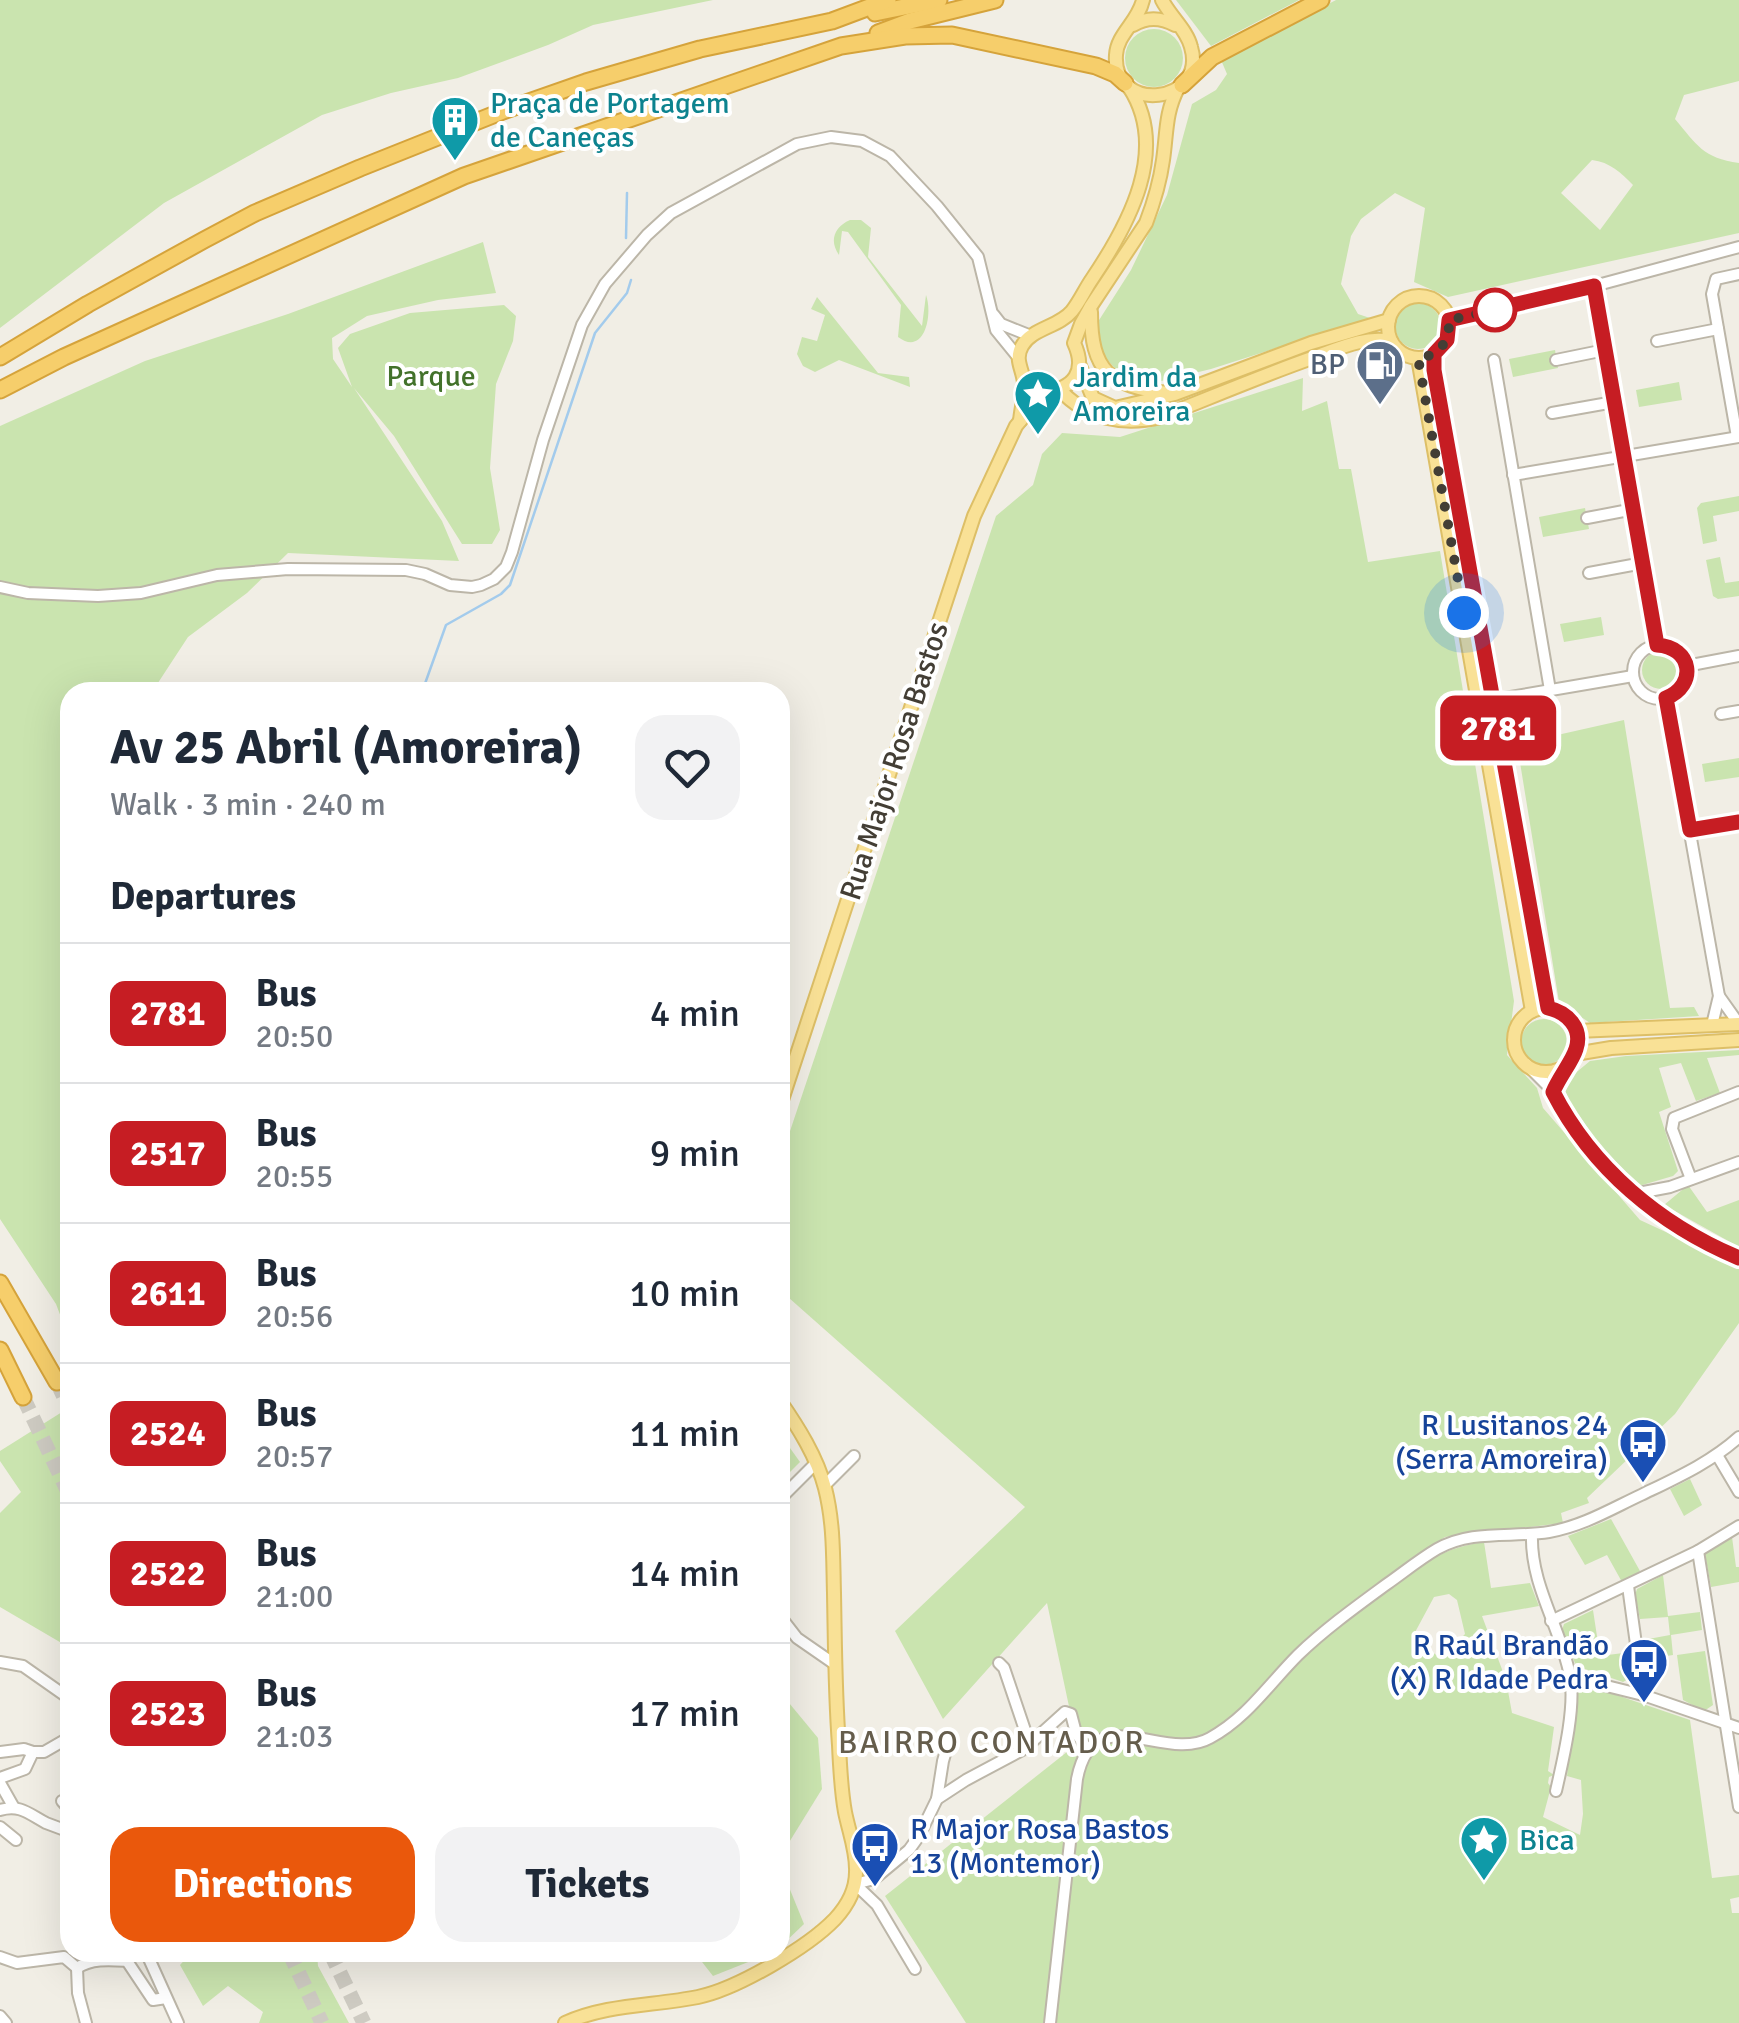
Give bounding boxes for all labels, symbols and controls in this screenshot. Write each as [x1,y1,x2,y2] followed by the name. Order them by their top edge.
[490,85,730,156] place label: Praça de Portagem de Caneças
[429,94,481,162] building icon: Praça de Portagem de Caneças
[1474,289,1516,331] unlabelled marker
[1354,338,1406,406] fuel station icon: BP
[1310,346,1345,383] place label: BP
[386,358,476,395] park label: Parque
[1073,359,1197,430] place label: Jardim da Amoreira
[1012,368,1064,436] place icon: Jardim da Amoreira
[1439,588,1489,638] your location
[832,617,957,905] street label: Rua Major Rosa Bastos
[1428,696,1568,760] line badge: 2781
[1460,707,1536,750] text: 2781
[635,715,740,820] button: heart
[110,718,582,777] text: Av 25 Abril (Amoreira)
[110,785,386,824] text: Walk · 3 min · 240 m
[110,873,296,920] text: Departures
[256,970,317,1017] text: Bus
[650,990,740,1037] text: 4 min
[130,992,206,1035] text: 2781
[256,1017,333,1056] text: 20:50
[256,1110,317,1157] text: Bus
[650,1130,740,1177] text: 9 min
[130,1132,206,1175] text: 2517
[256,1157,333,1196] text: 20:55
[256,1250,317,1297] text: Bus
[629,1270,740,1317] text: 10 min
[130,1272,206,1315] text: 2611
[256,1297,333,1336] text: 20:56
[256,1390,317,1437] text: Bus
[1395,1407,1608,1478] place label: R Lusitanos 24 (Serra Amoreira)
[629,1410,740,1457] text: 11 min
[130,1412,206,1455] text: 2524
[1617,1416,1669,1484] bus stop icon: R Lusitanos 24 (Serra Amoreira)
[256,1437,333,1476] text: 20:57
[256,1530,317,1577] text: Bus
[629,1550,740,1597] text: 14 min
[130,1552,206,1595] text: 2522
[256,1577,333,1616] text: 21:00
[1390,1627,1609,1698] place label: R Raúl Brandão (X) R Idade Pedra
[1618,1636,1670,1704] bus stop icon: R Raúl Brandão (X) R Idade Pedra
[256,1670,317,1717] text: Bus
[629,1690,740,1737] text: 17 min
[130,1692,206,1735] text: 2523
[256,1717,333,1756] text: 21:03
[838,1723,1146,1762] district label: BAIRRO CONTADOR
[910,1811,1169,1882] place label: R Major Rosa Bastos 13 (Montemor)
[1458,1814,1510,1882] place icon: Bica
[849,1820,901,1888] bus stop icon: R Major Rosa Bastos 13 (Montemor)
[1519,1822,1575,1859] place label: Bica
[110,1827,415,1942] button: Directions
[435,1827,740,1942] button: Tickets

